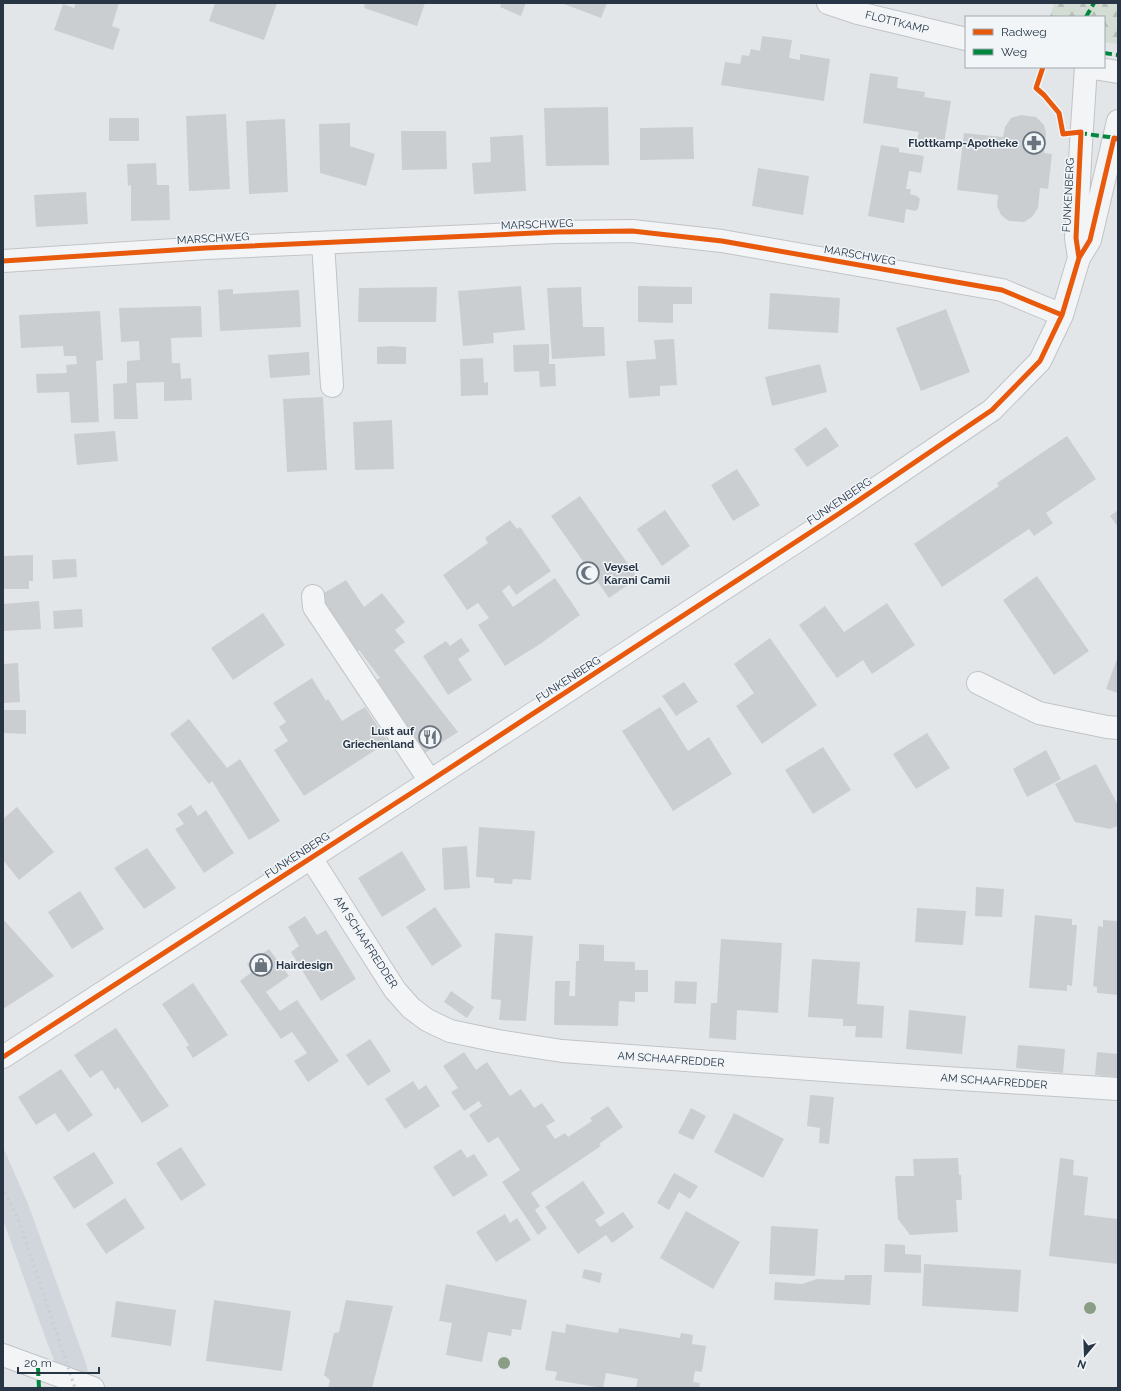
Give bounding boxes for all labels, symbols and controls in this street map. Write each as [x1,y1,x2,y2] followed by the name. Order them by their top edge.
[864,8,930,37] street label: FLOTTKAMP
[965,16,1105,68] legend
[1001,25,1047,39] text: Radweg
[1001,45,1027,59] text: Weg
[1021,130,1047,156] pharmacy icon: Flottkamp-Apotheke
[908,137,1018,150] place label: Flottkamp-Apotheke
[1060,157,1077,233] street label: FUNKENBERG
[501,217,574,232] street label: MARSCHWEG
[176,230,250,247] street label: MARSCHWEG
[823,243,897,268] street label: MARSCHWEG
[805,475,874,528] street label: FUNKENBERG
[575,560,601,586] mosque icon: Veysel Karani Camii
[604,561,670,587] place label: Veysel Karani Camii
[533,654,603,705] street label: FUNKENBERG
[417,724,443,750] restaurant icon: Lust auf Griechenland
[343,725,415,751] place label: Lust auf Griechenland
[262,830,332,881] street label: FUNKENBERG
[331,894,400,991] street label: AM SCHAAFREDDER
[248,952,274,978] shop icon: Hairdesign
[276,959,333,972] place label: Hairdesign
[617,1049,725,1070] street label: AM SCHAAFREDDER
[940,1071,1048,1092] street label: AM SCHAAFREDDER
[1065,1335,1105,1375] north arrow
[18,1349,99,1375] scale bar
[24,1356,52,1370] text: 20 m
[1076,1356,1088,1371] text: N

